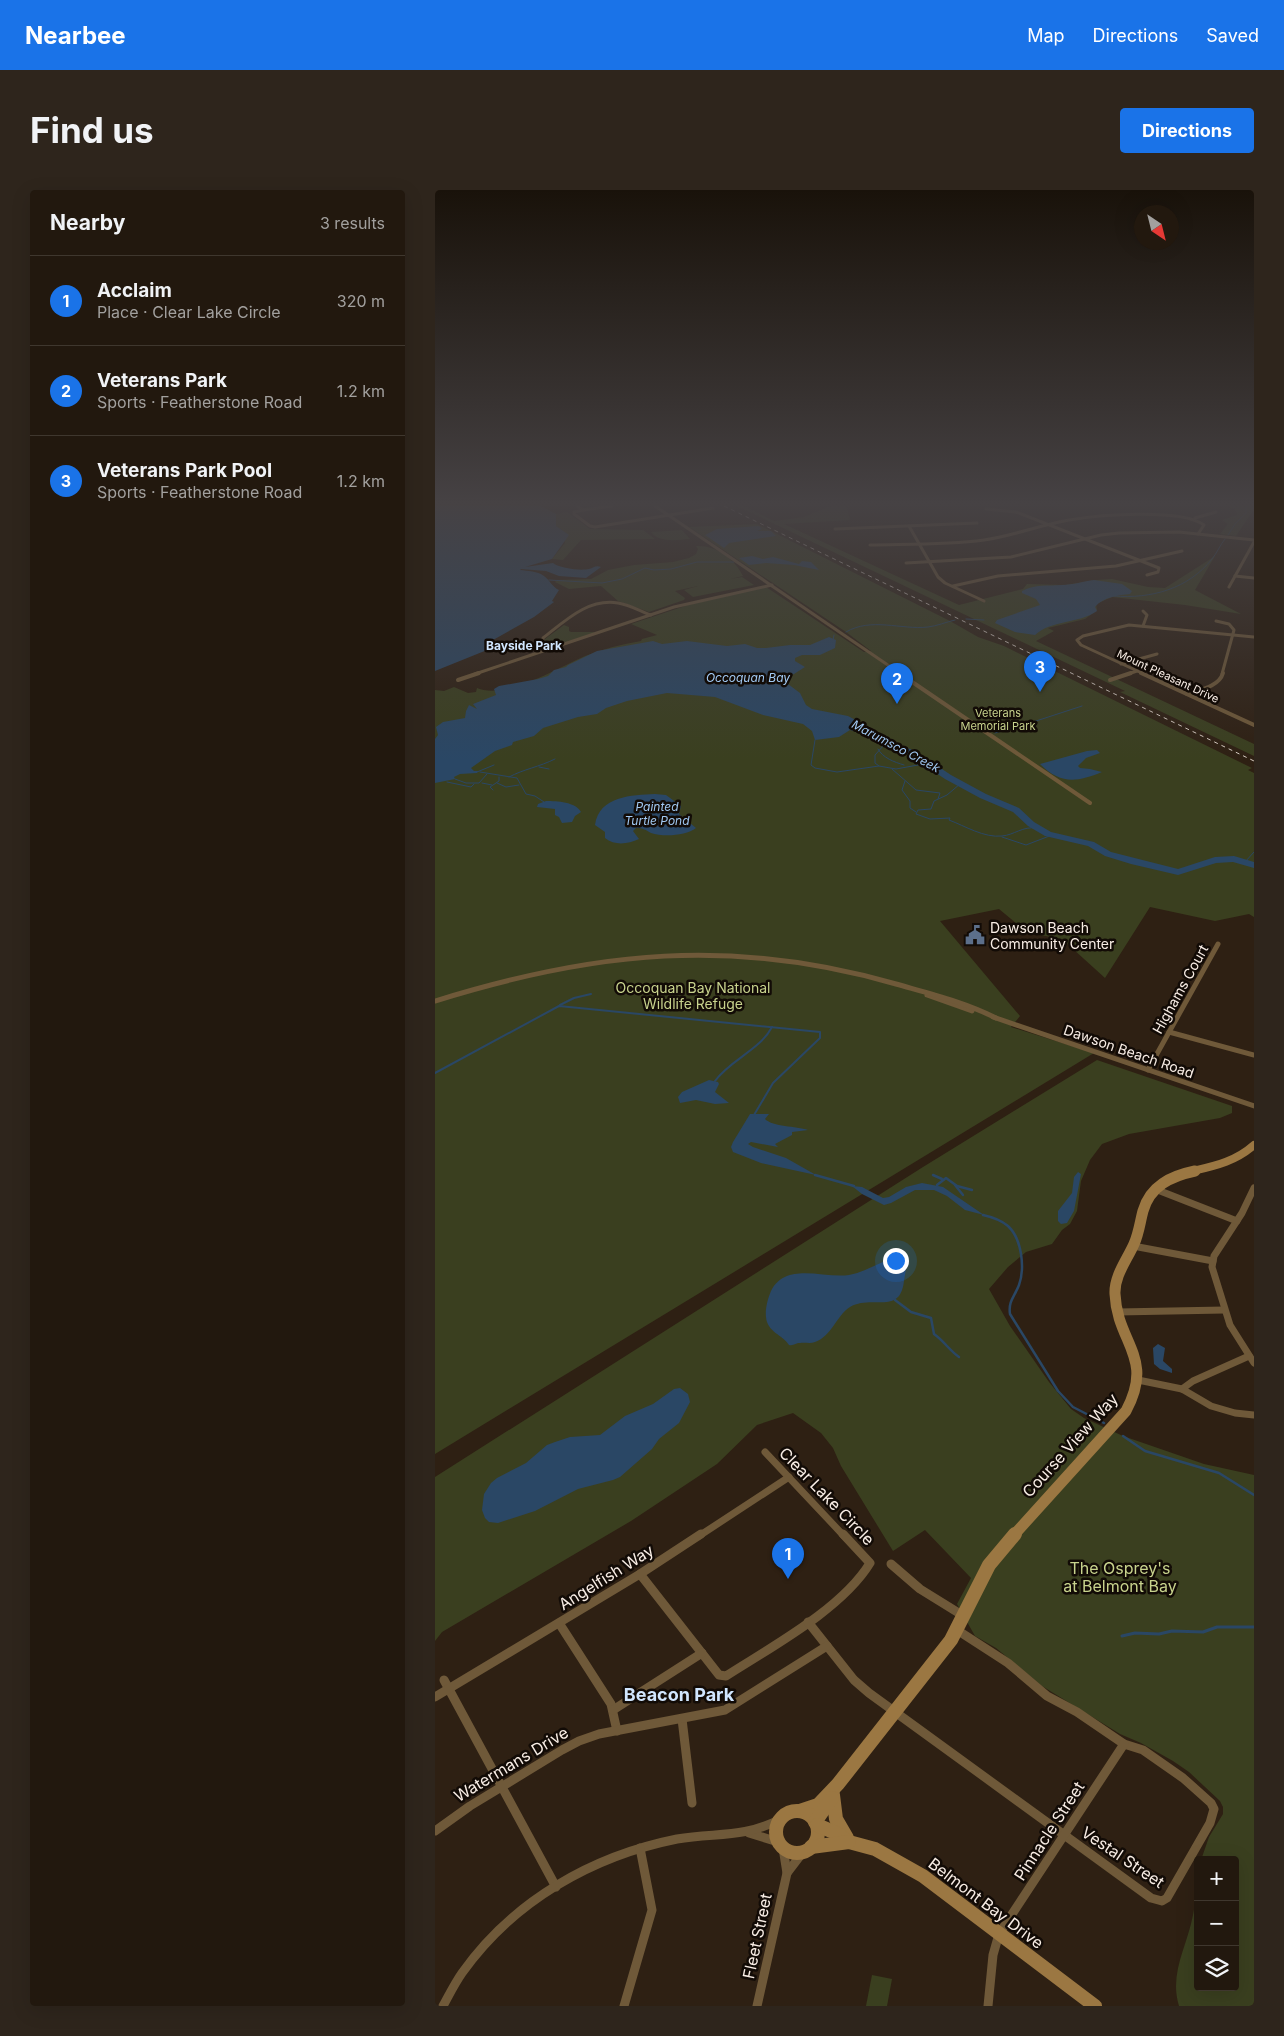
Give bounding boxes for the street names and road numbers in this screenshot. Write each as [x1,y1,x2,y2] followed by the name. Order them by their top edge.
[1115,646,1221,706] street label: Mount Pleasant Drive
[1149,941,1212,1036] street label: Highams Court
[1062,1021,1196,1081] street label: Dawson Beach Road
[1018,1389,1122,1501] street label: Course View Way
[775,1443,879,1549] street label: Clear Lake Circle
[555,1540,657,1614] street label: Angelfish Way
[450,1722,572,1806] street label: Watermans Drive
[1010,1778,1088,1884] street label: Pinnacle Street
[1078,1822,1168,1892] street label: Vestal Street
[925,1853,1047,1953] street label: Belmont Bay Drive
[738,1891,776,1981] street label: Fleet Street

